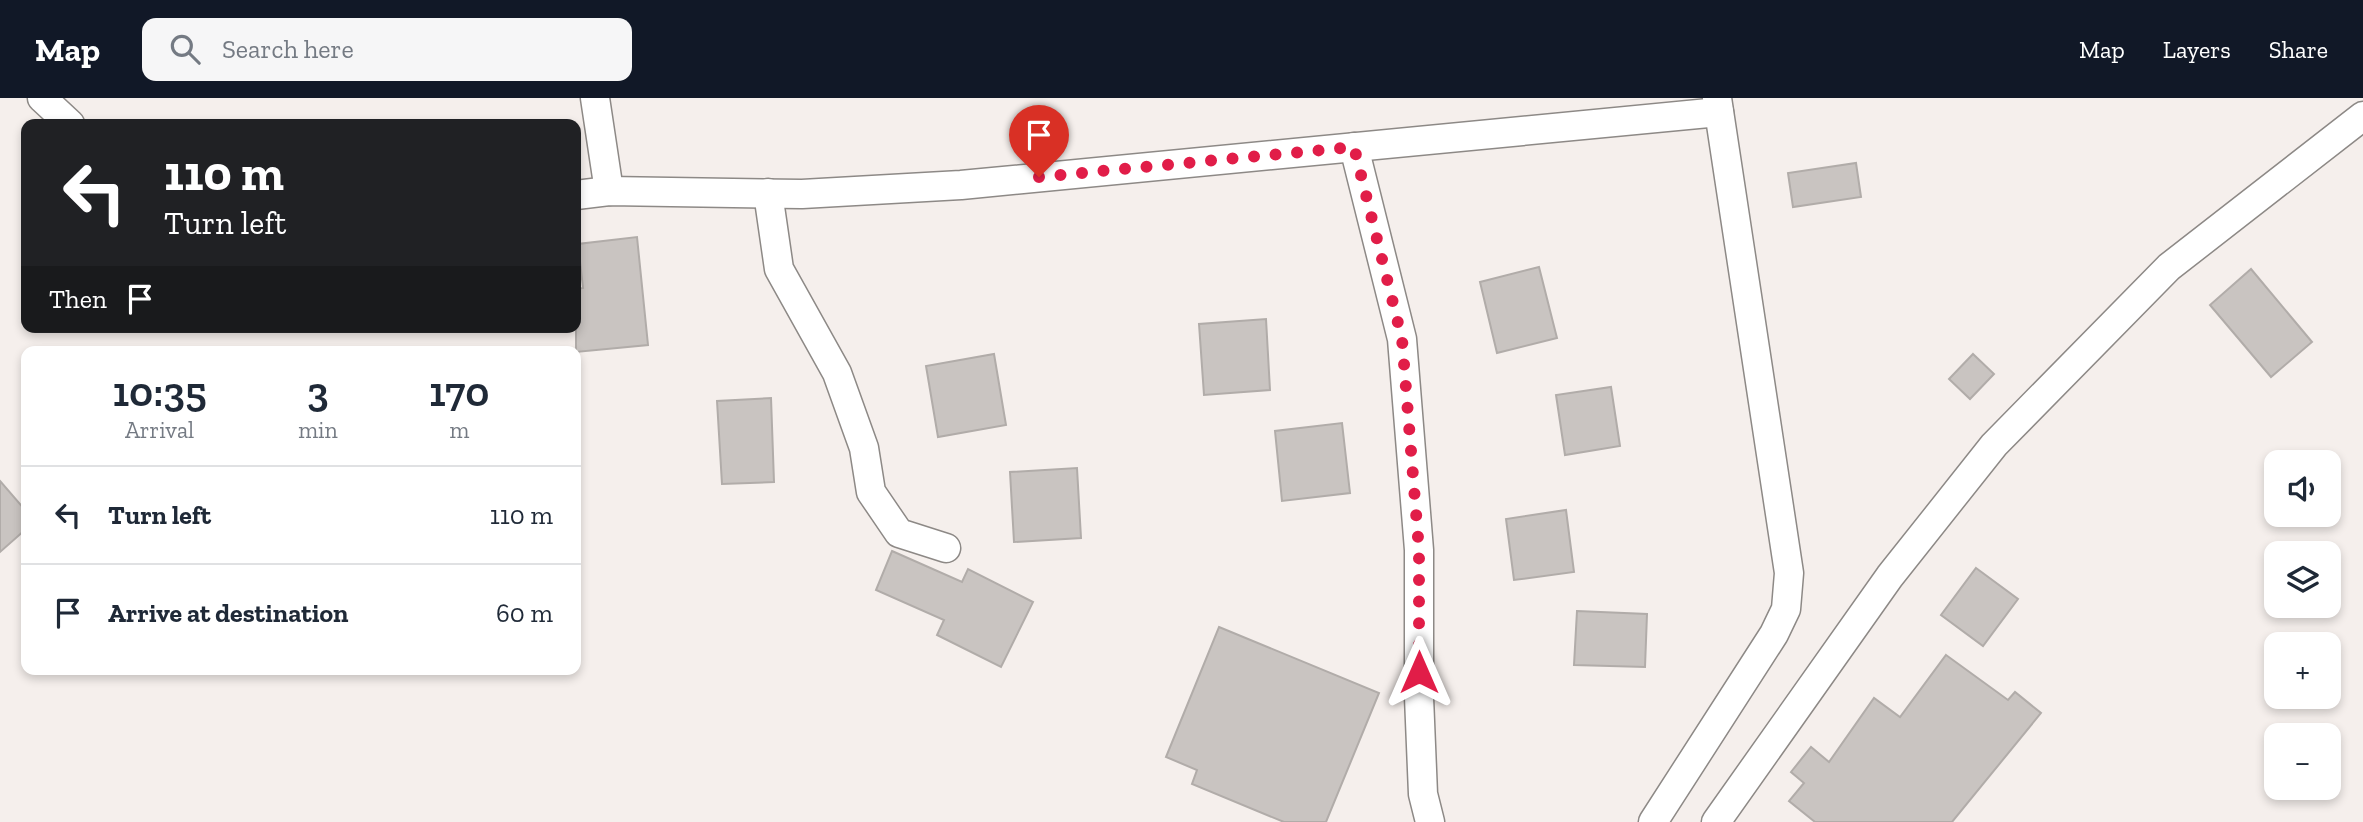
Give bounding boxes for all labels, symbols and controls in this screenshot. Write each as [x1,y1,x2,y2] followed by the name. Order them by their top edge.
[142,18,632,81] search box
[35,30,100,69] text: Map
[166,30,204,68] icon: search
[222,33,354,65] text: Search here
[2079,35,2125,64] text: Map
[2163,35,2231,64] text: Layers
[2269,35,2328,64] text: Share
[1009,105,1069,177] pin
[1020,116,1058,154] icon: arrive
[164,144,284,203] text: 110 m
[49,147,140,238] icon: left
[164,204,286,242] text: Turn left
[121,280,159,318] icon: arrive
[49,283,107,315] text: Then
[112,366,207,417] text: 10:35
[307,366,329,417] text: 3
[429,366,490,417] text: 170
[125,416,194,444] text: Arrival
[298,416,338,444] text: min
[449,416,469,444] text: m
[2264,450,2341,800] map controls
[2264,450,2341,527] button: sound
[49,496,87,534] icon: left
[108,499,211,531] text: Turn left
[490,499,553,531] text: 110 m
[2264,541,2341,618] button: layers
[49,594,87,632] icon: arrive
[108,597,348,629] text: Arrive at destination
[496,597,553,629] text: 60 m
[2264,632,2341,709] button: +
[1382,635,1456,709] position arrow
[2264,723,2341,800] button: −

